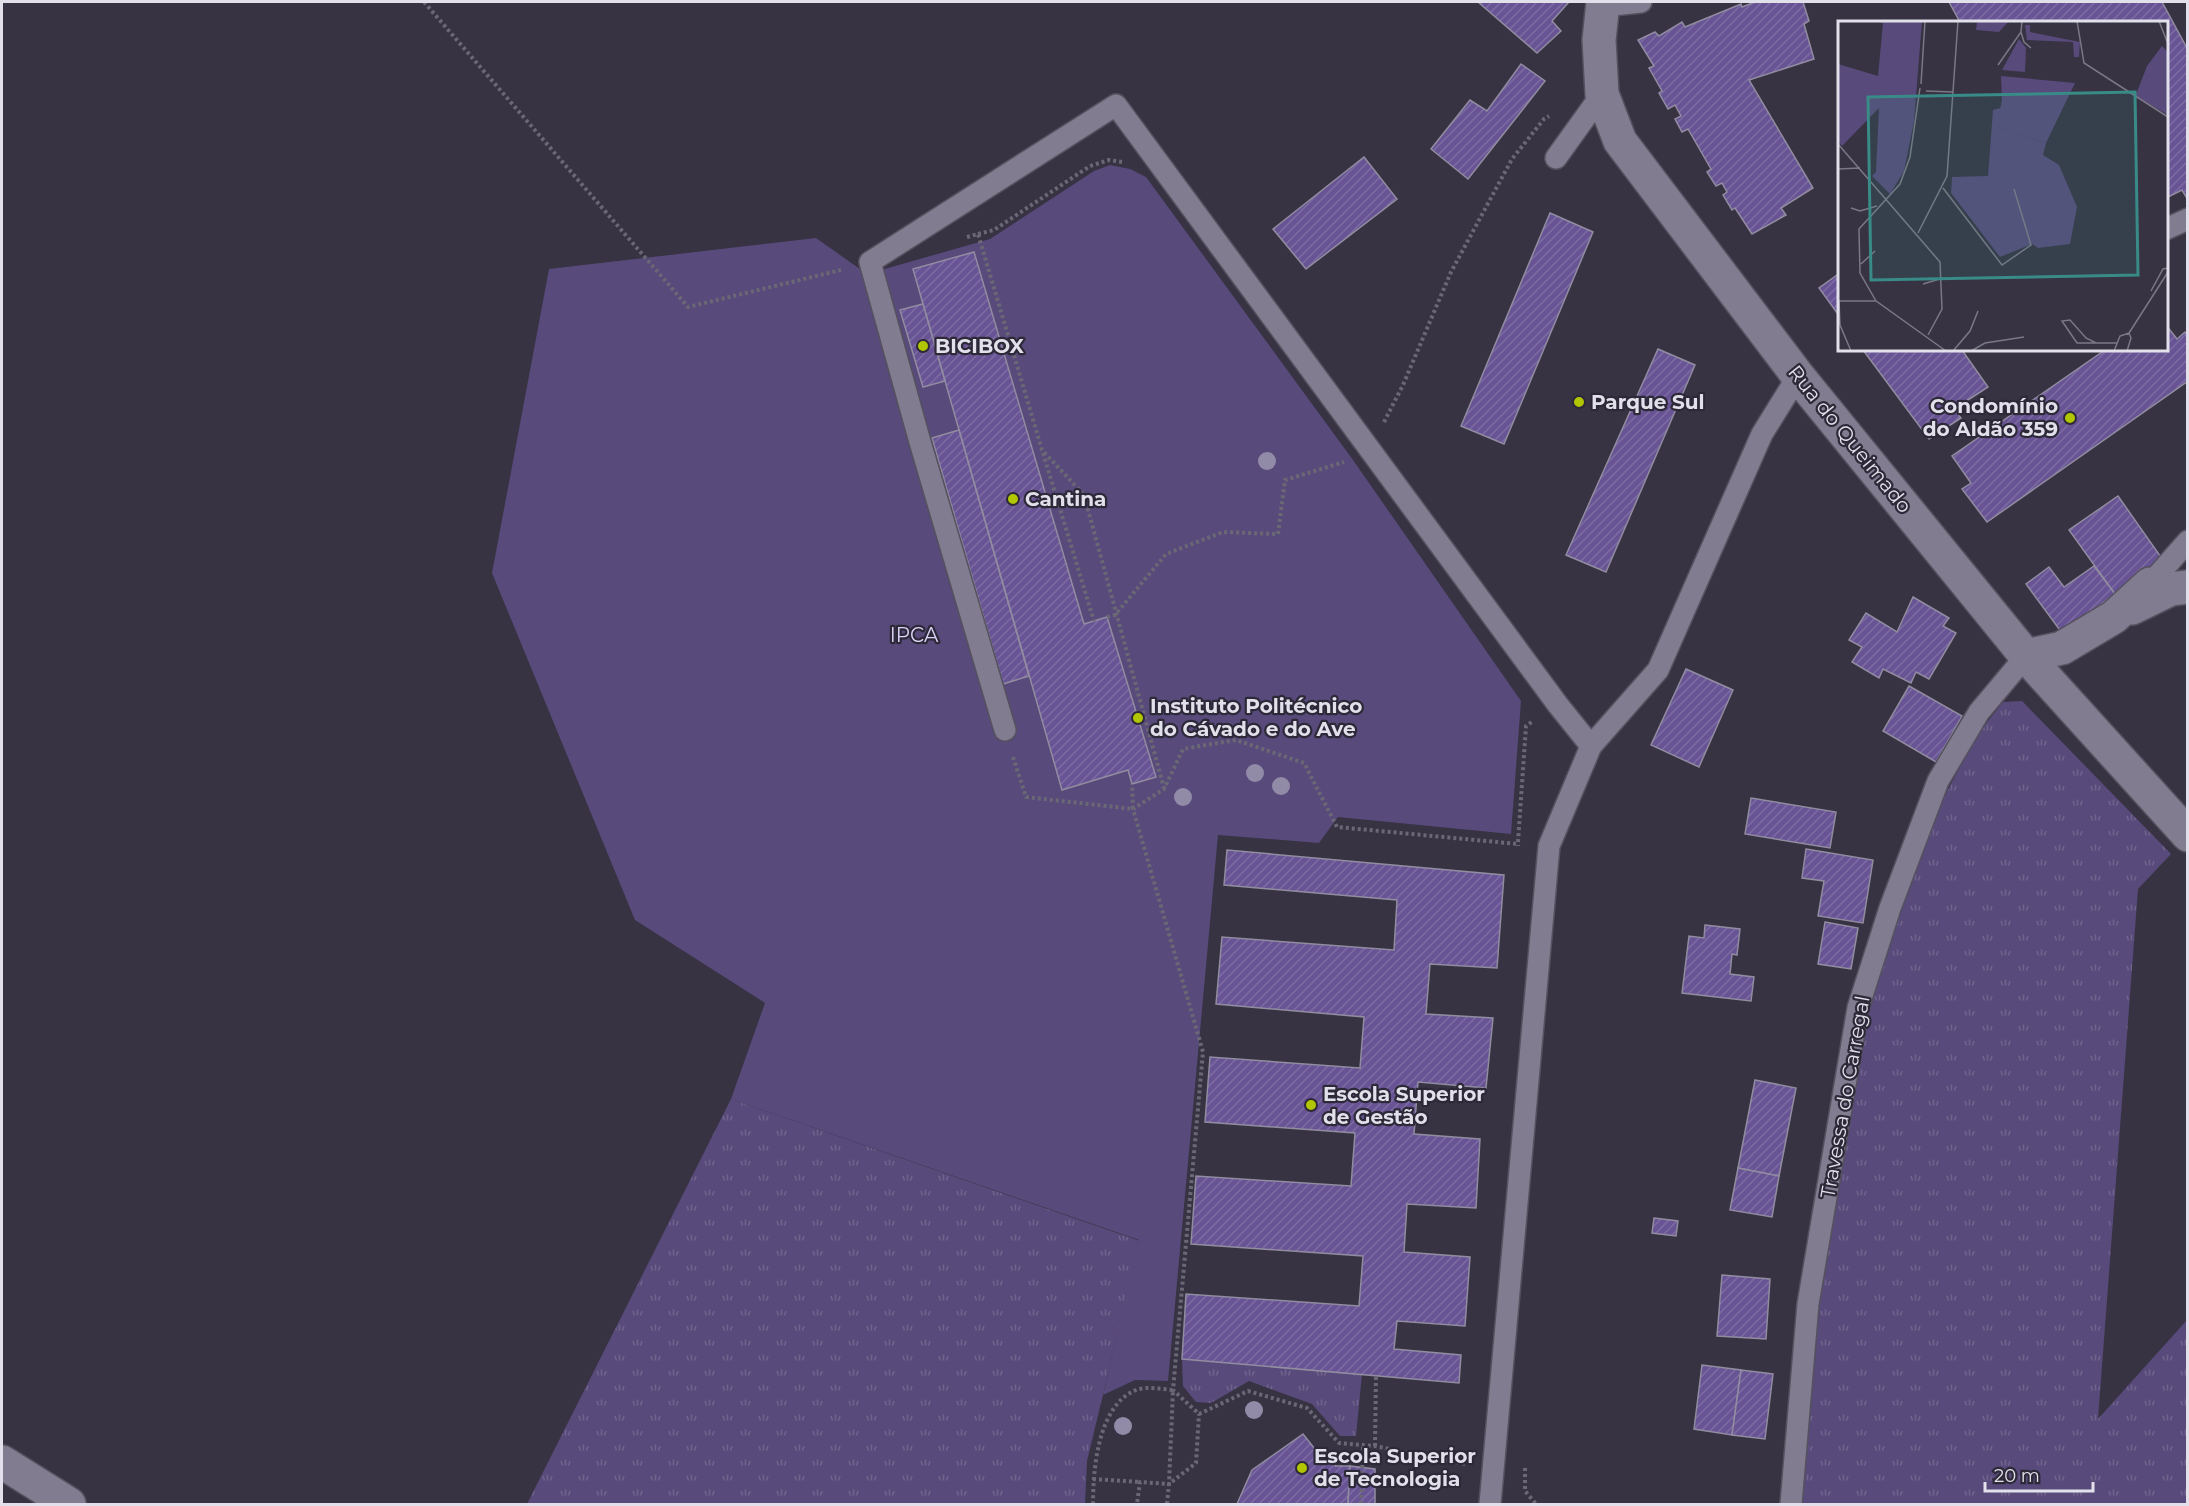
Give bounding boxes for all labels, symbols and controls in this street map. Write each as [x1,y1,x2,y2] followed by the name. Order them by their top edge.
[1838,21,2168,351] inset map
[935,334,1025,358] place label: BICIBOX
[916,339,930,353] marker: BICIBOX
[1783,360,1917,518] street label: Rua do Queimado
[1591,390,1704,414] place label: Parque Sul
[1923,394,2058,441] place label: Condomínio do Aldão 359
[1572,395,1586,409] marker: Parque Sul
[2063,411,2077,425] marker: Condomínio do Aldão 359
[1025,487,1106,511] place label: Cantina
[1006,492,1020,506] marker: Cantina
[890,623,939,647] park label: IPCA
[1150,694,1362,741] place label: Instituto Politécnico do Cávado e do Ave
[1131,711,1145,725] marker: Instituto Politécnico do Cávado e do Ave
[1815,994,1875,1200] street label: Travessa do Carregal
[1323,1082,1485,1129] place label: Escola Superior de Gestão
[1304,1098,1318,1112] marker: Escola Superior de Gestão
[1314,1444,1476,1491] place label: Escola Superior de Tecnologia
[1985,1455,2093,1493] scale bar
[1295,1461,1309,1475] marker: Escola Superior de Tecnologia
[1994,1465,2040,1487] text: 20 m

